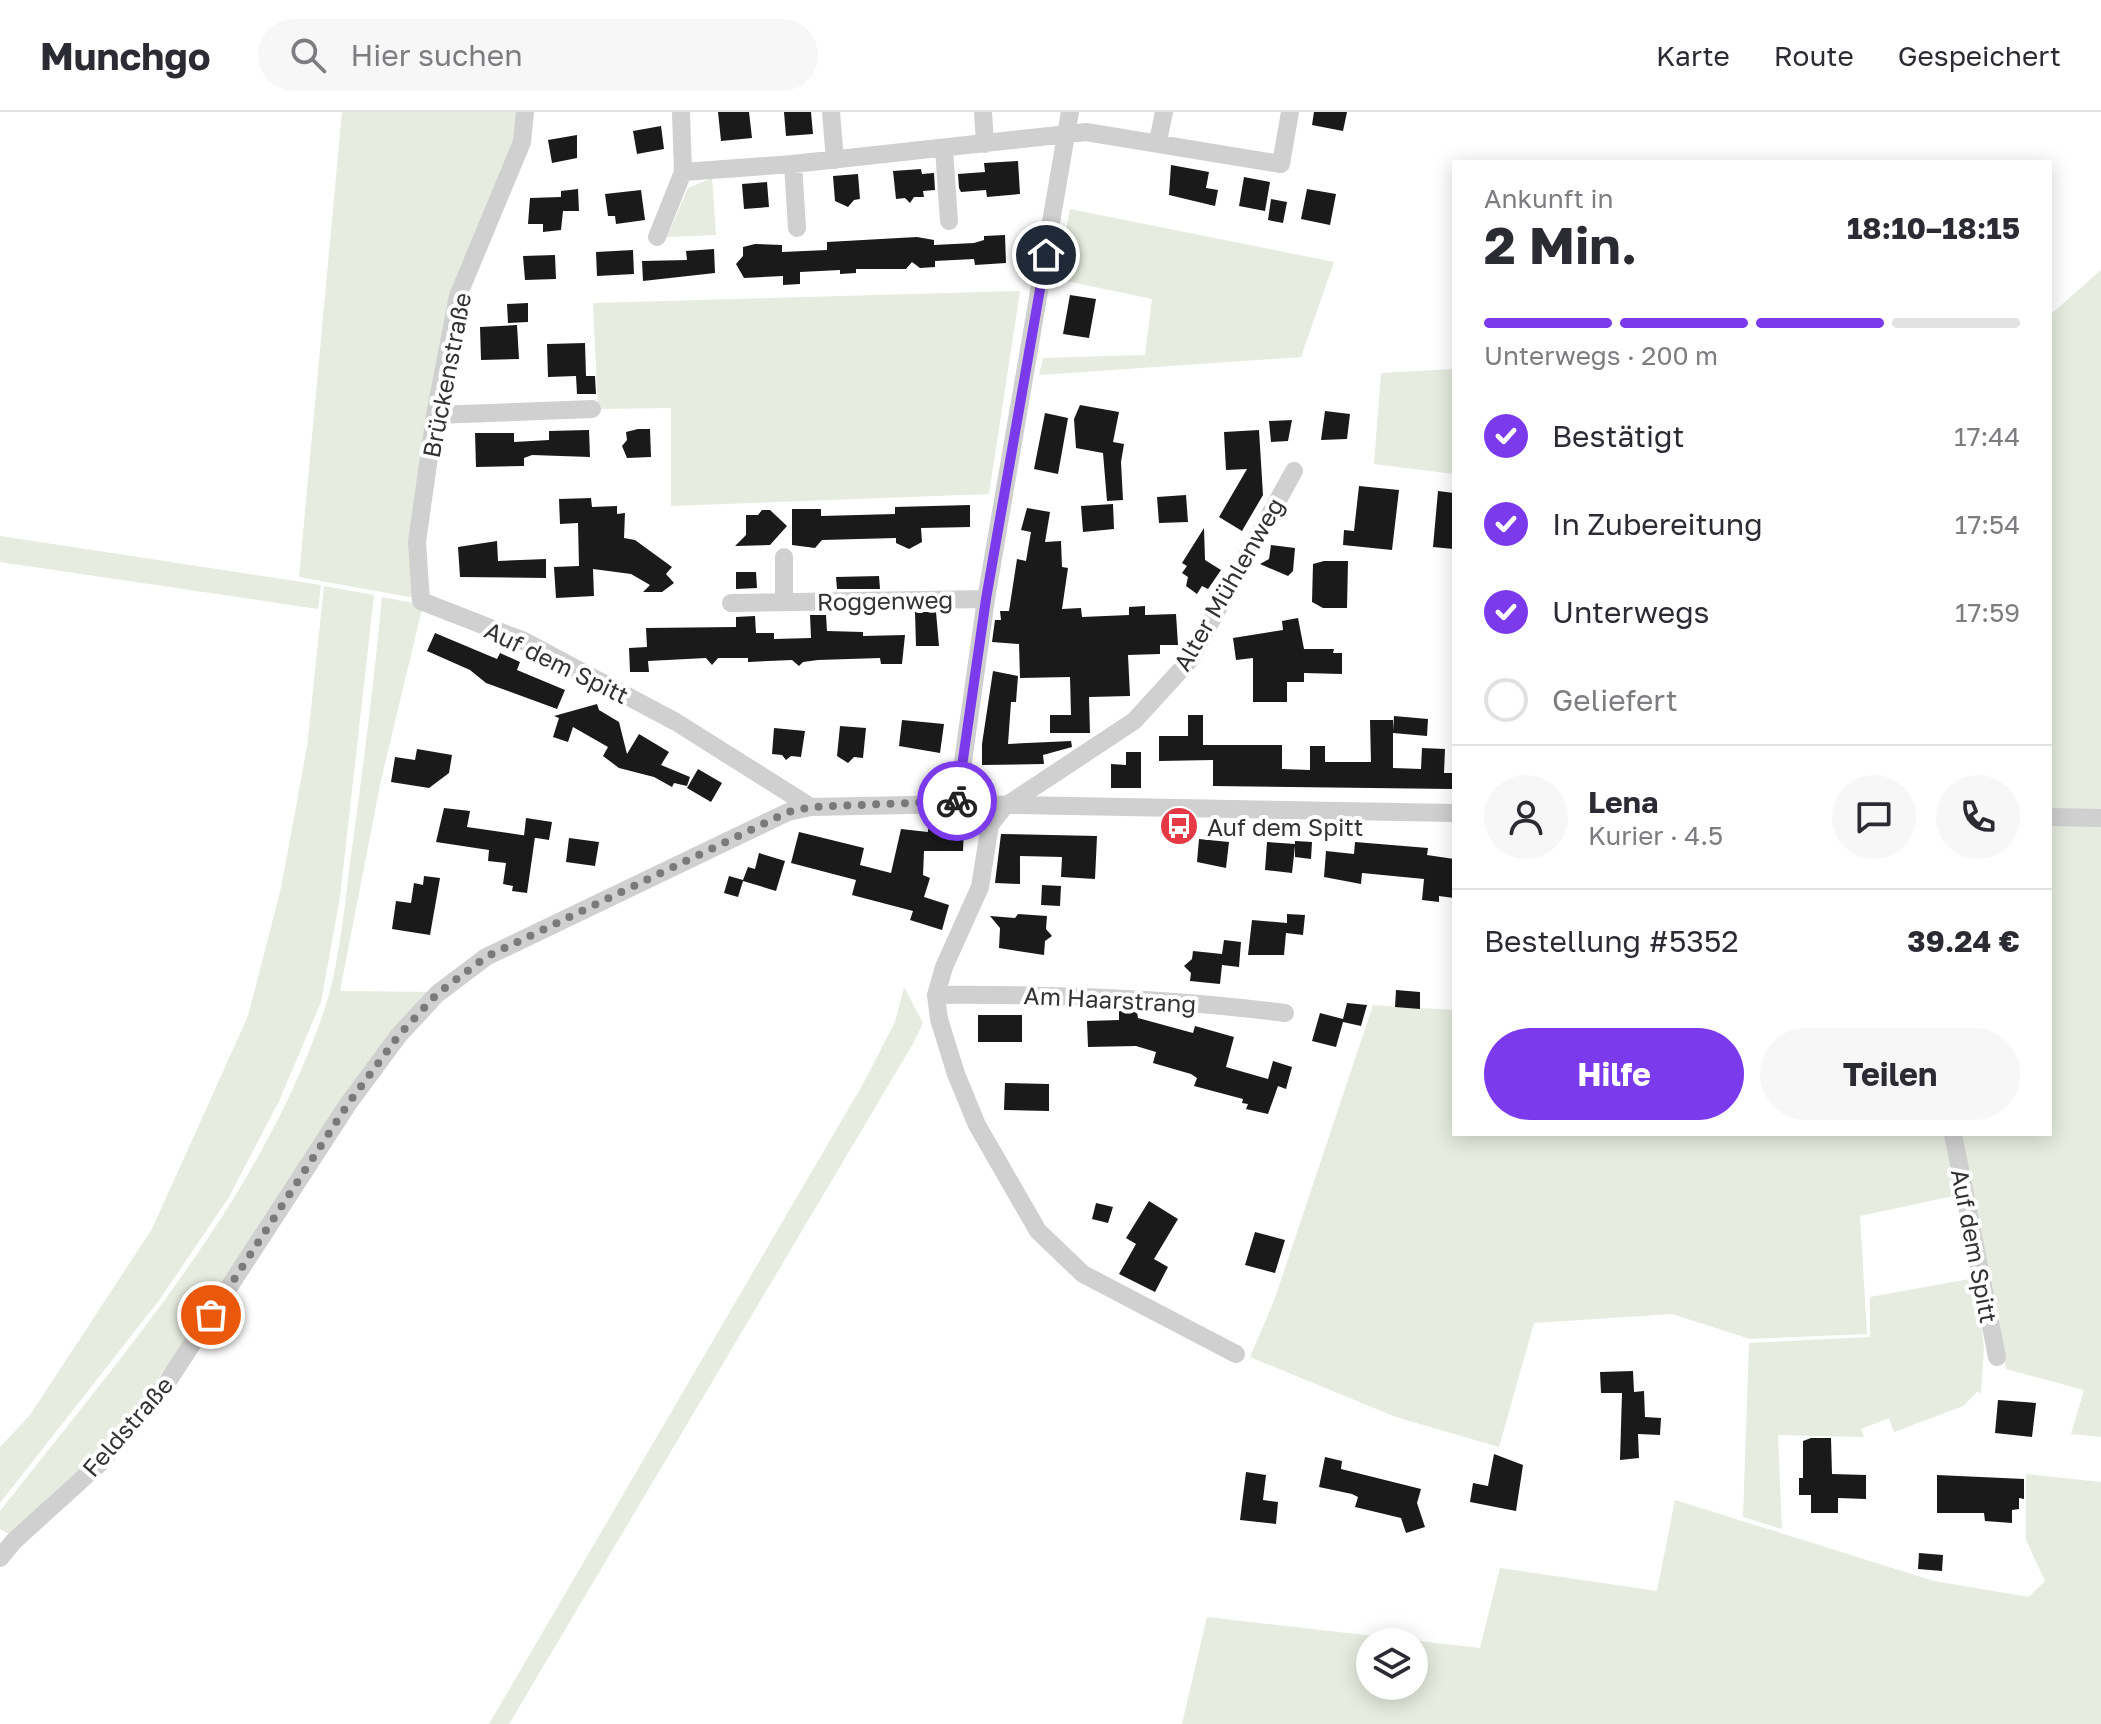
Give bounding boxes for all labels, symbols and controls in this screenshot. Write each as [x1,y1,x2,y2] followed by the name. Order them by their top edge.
[258,19,818,91] search box
[40,33,210,78] text: Munchgo
[286,33,330,77] icon: search
[350,37,523,73] text: Hier suchen
[1656,39,1730,72] text: Karte
[1774,39,1854,72] text: Route
[1898,39,2061,72] text: Gespeichert
[1484,183,1613,214] text: Ankunft in
[1847,210,2020,246] text: 18:10–18:15
[1484,213,1637,275] text: 2 Min.
[1012,221,1080,289] pin
[1024,233,1068,277] icon: home
[416,290,476,460] street label: Brückenstraße
[1484,340,1718,371] text: Unterwegs · 200 m
[1484,414,1528,458] icon: check
[1552,418,1685,454] text: Bestätigt
[1954,421,2020,452] text: 17:44
[1167,492,1289,676] street label: Alter Mühlenweg
[1484,502,1528,546] icon: check
[1552,506,1763,542] text: In Zubereitung
[1955,509,2020,540] text: 17:54
[817,584,953,616] street label: Roggenweg
[1484,590,1528,634] icon: check
[1552,594,1710,630] text: Unterwegs
[1955,597,2020,628] text: 17:59
[480,615,634,709] street label: Auf dem Spitt
[1552,682,1678,718] text: Geliefert
[917,761,997,841] courier
[1484,775,1568,859] button: person
[1832,775,1916,859] button: chat
[1936,775,2020,859] button: phone
[935,779,979,823] icon: bike
[1588,784,1658,820] text: Lena
[1158,805,1200,847] bus stop icon: Auf dem Spitt
[1207,812,1363,841] place label: Auf dem Spitt
[1588,820,1723,851] text: Kurier · 4.5
[1484,923,1739,959] text: Bestellung #5352
[1907,923,2020,959] text: 39.24 €
[1023,980,1197,1018] street label: Am Haarstrang
[1484,1028,1744,1120] button: Hilfe
[1760,1028,2020,1120] button: Teilen
[1946,1167,2004,1325] street label: Auf dem Spitt
[177,1281,245,1349] pin
[189,1293,233,1337] icon: bag
[76,1370,178,1482] street label: Feldstraße
[1356,1628,1428,1700] map controls
[1356,1628,1428,1700] button: layers

